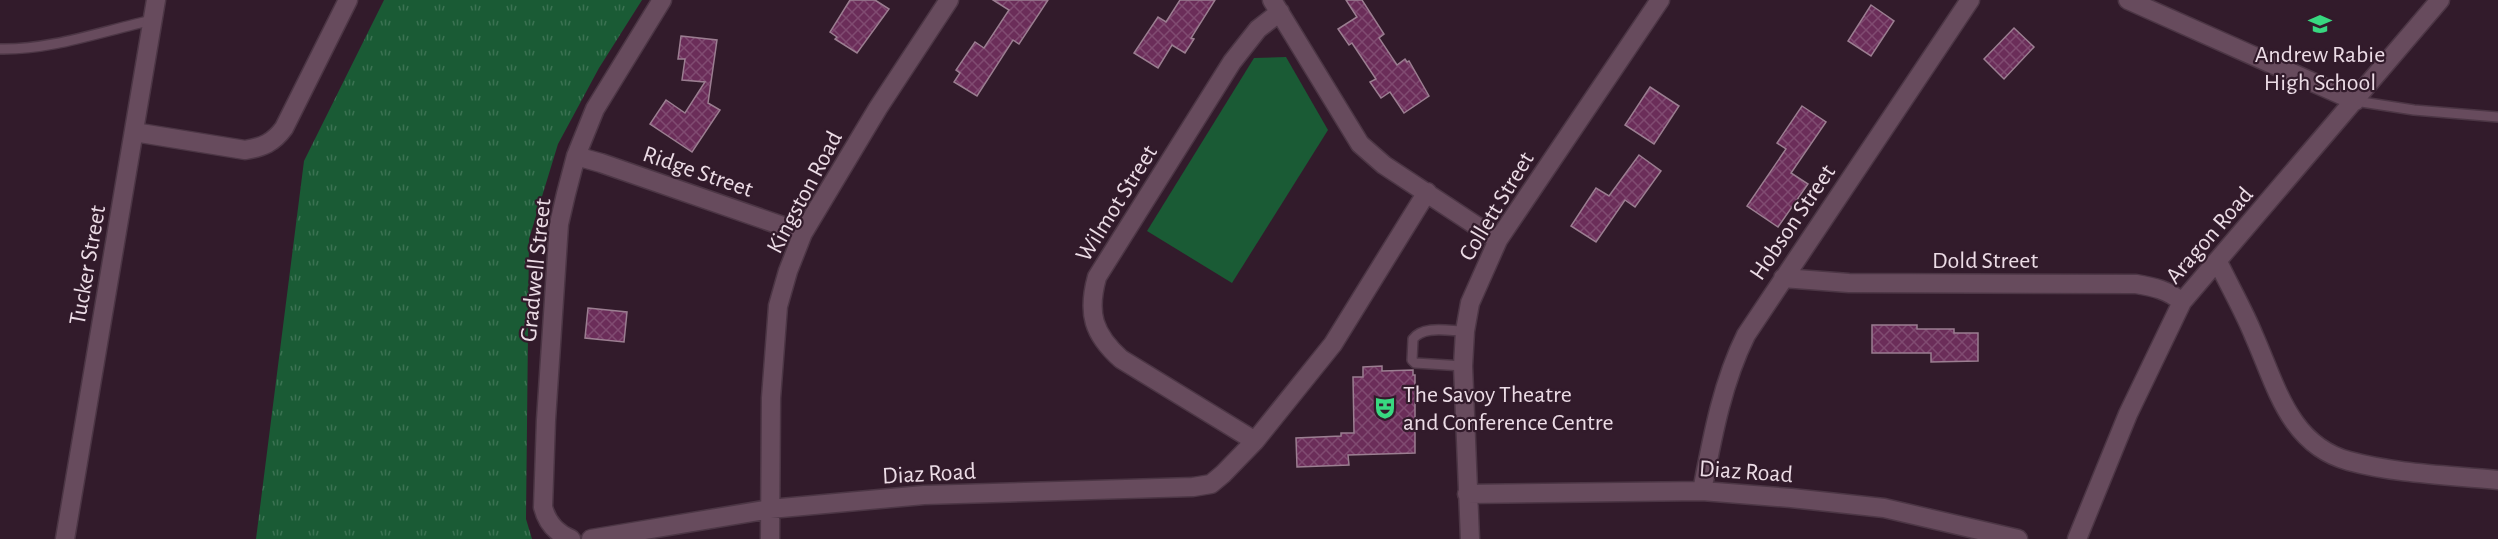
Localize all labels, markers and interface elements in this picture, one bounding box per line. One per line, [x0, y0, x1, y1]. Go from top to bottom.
school or university icon: Andrew Rabie High School [2307, 11, 2333, 37]
place label: Andrew Rabie High School [2255, 43, 2385, 95]
street label: Kingston Road [763, 127, 847, 258]
street label: Wilmot Street [1072, 141, 1162, 266]
street label: Ridge Street [640, 142, 756, 202]
street label: Collett Street [1455, 148, 1539, 265]
street label: Hobson Street [1746, 160, 1840, 285]
street label: Aragon Road [2161, 183, 2258, 289]
street label: Gradwell Street [517, 197, 555, 343]
street label: Tucker Street [66, 203, 110, 327]
street label: Dold Street [1932, 249, 2038, 273]
place label: The Savoy Theatre and Conference Centre [1403, 383, 1614, 435]
theatre icon: The Savoy Theatre and Conference Centre [1372, 395, 1398, 421]
street label: Diaz Road [1698, 457, 1794, 487]
street label: Diaz Road [881, 460, 977, 488]

